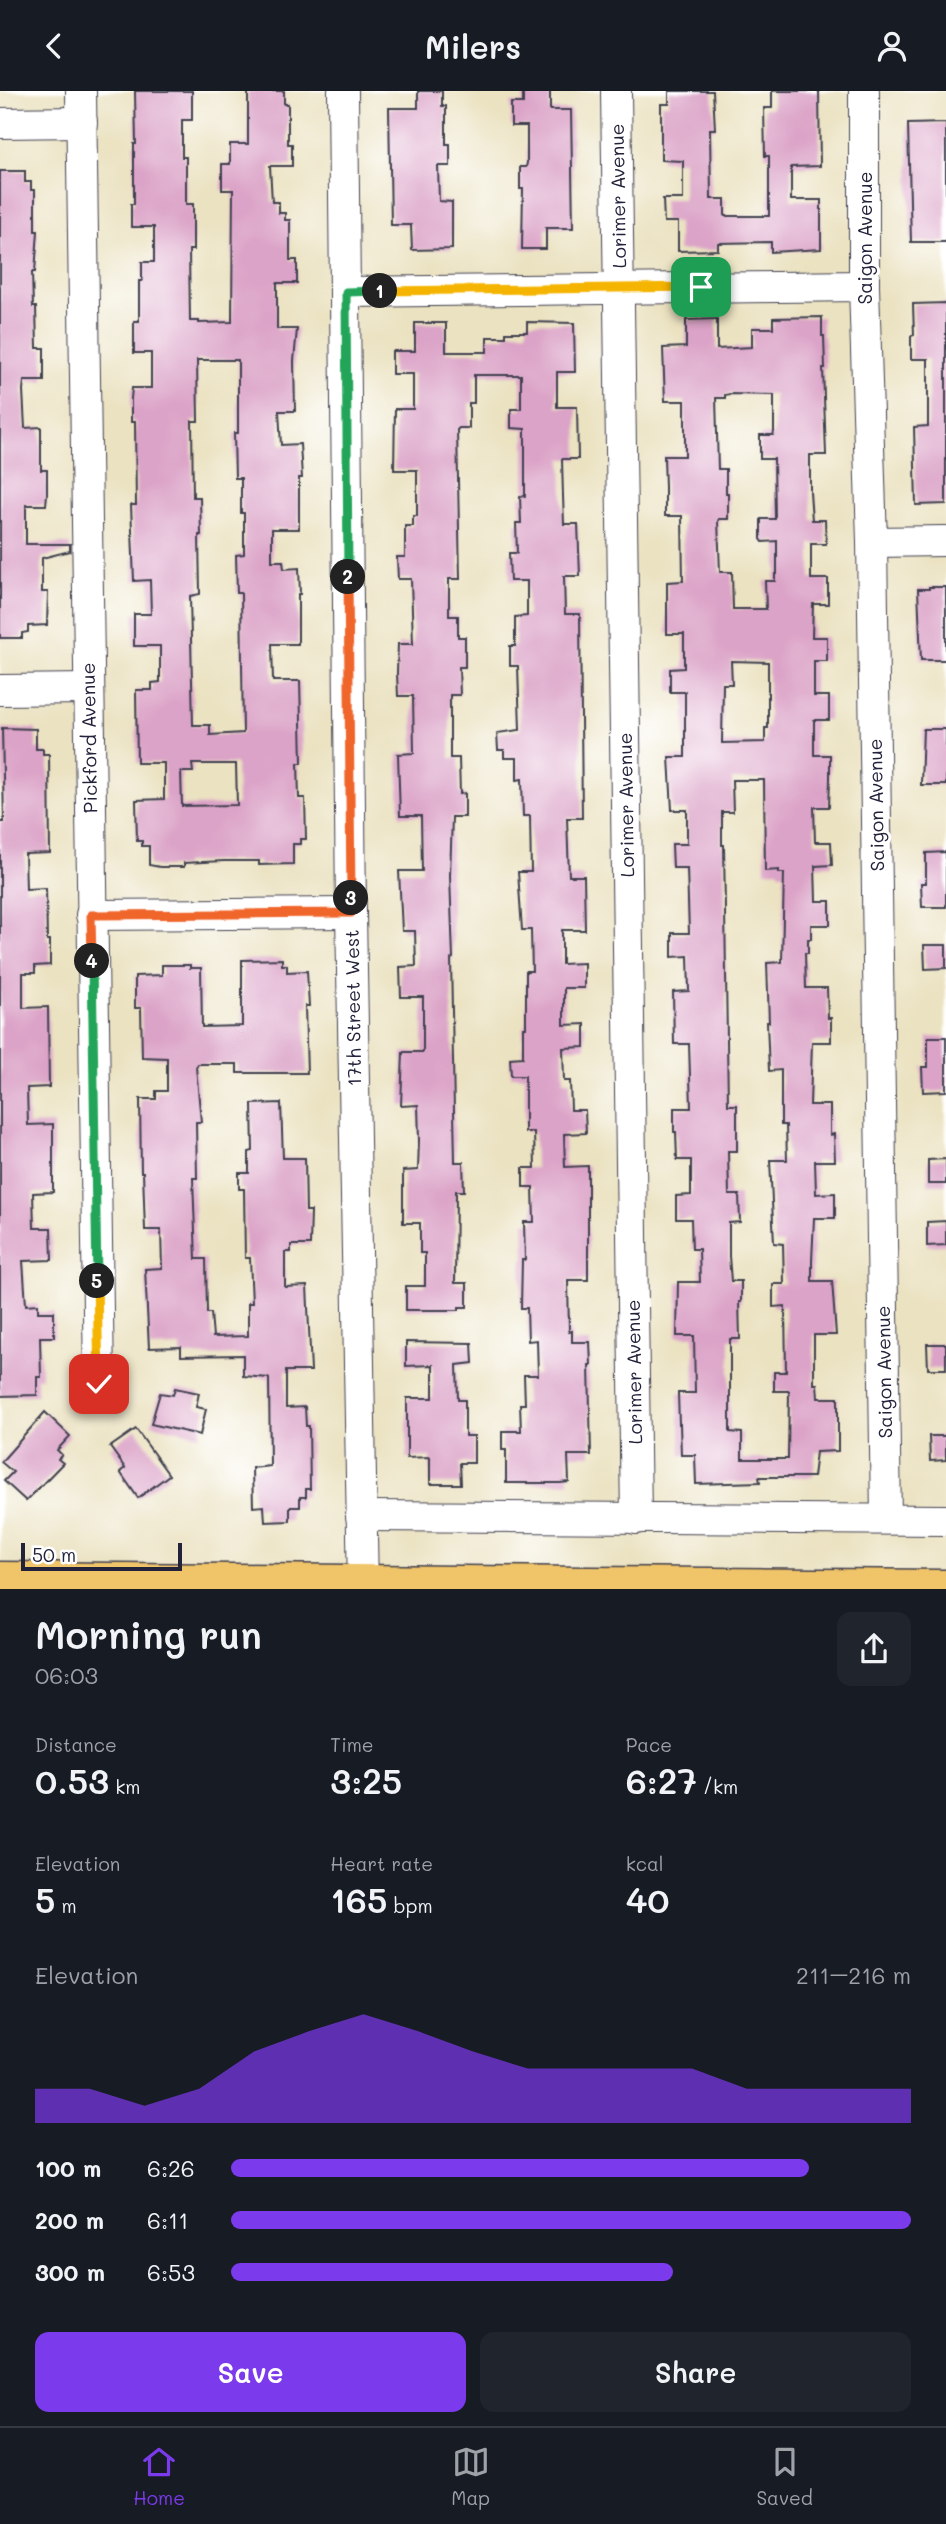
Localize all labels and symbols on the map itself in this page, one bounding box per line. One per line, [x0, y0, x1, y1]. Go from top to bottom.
street label: Lorimer Avenue [604, 123, 631, 269]
street label: Saigon Avenue [852, 172, 877, 304]
pin [671, 257, 731, 317]
pin: 1 [362, 273, 398, 309]
pin: 2 [330, 559, 366, 595]
street label: Pickford Avenue [75, 662, 102, 814]
street label: Lorimer Avenue [612, 732, 639, 878]
street label: Saigon Avenue [862, 738, 889, 872]
pin: 3 [334, 881, 368, 915]
street label: 17th Street West [339, 929, 366, 1087]
pin: 4 [74, 943, 110, 979]
pin: 5 [80, 1263, 114, 1299]
street label: Lorimer Avenue [620, 1299, 647, 1445]
street label: Saigon Avenue [870, 1305, 897, 1439]
pin [69, 1354, 129, 1414]
scale bar [21, 1541, 182, 1572]

